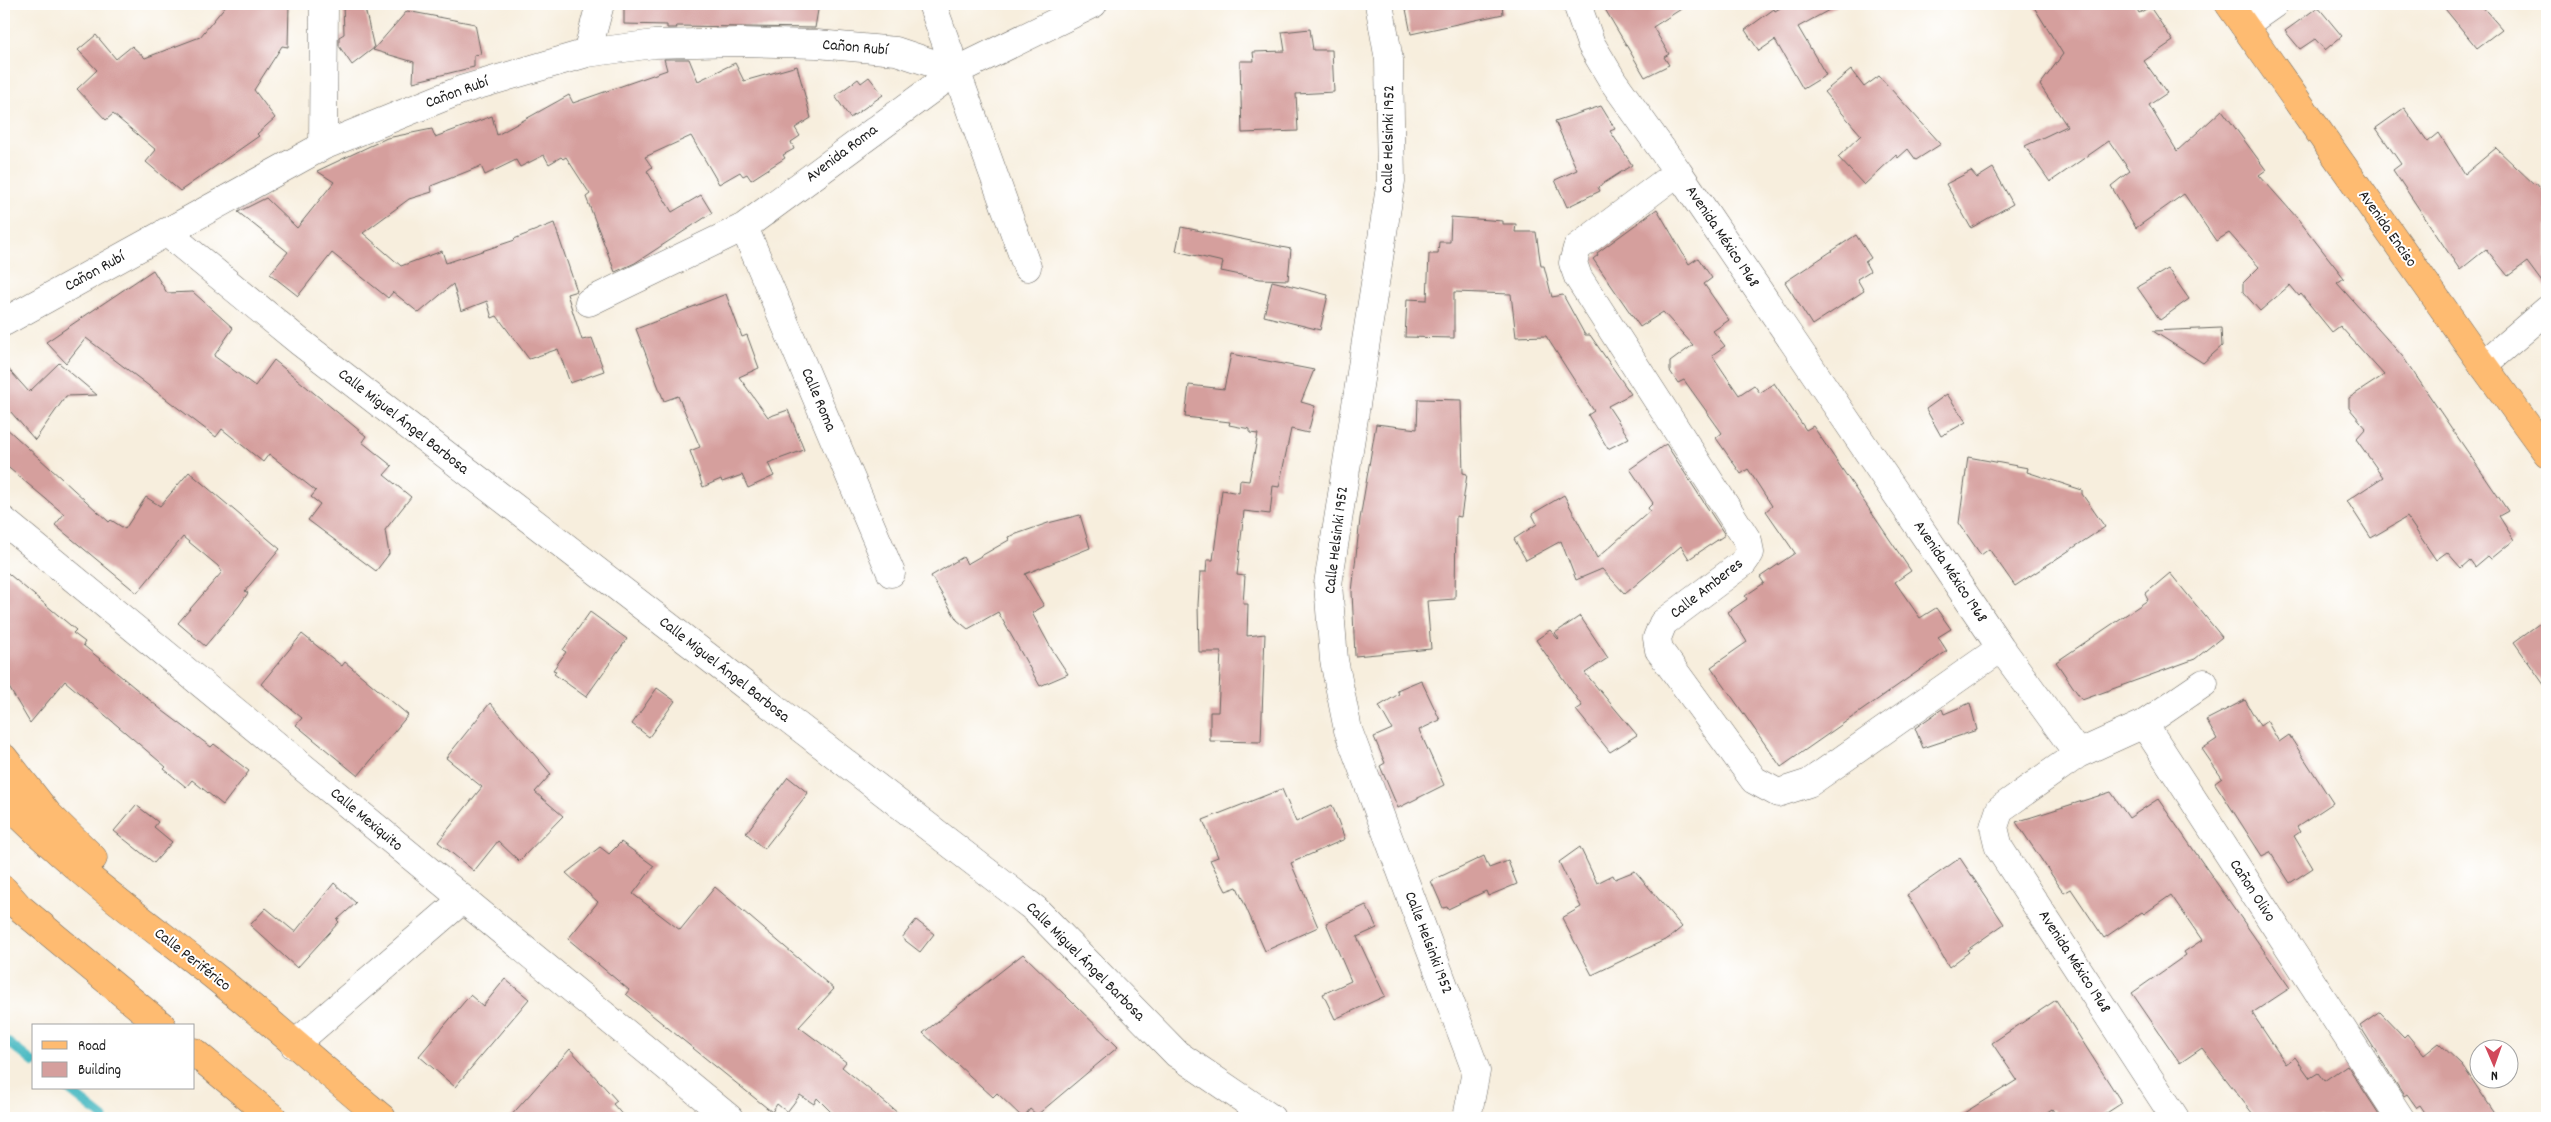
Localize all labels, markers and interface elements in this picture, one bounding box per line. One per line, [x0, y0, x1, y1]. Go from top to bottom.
street label: Cañon Rubí [821, 34, 890, 62]
street label: Cañon Rubí [422, 71, 493, 115]
street label: Calle Helsinki 1952 [1377, 85, 1401, 193]
street label: Avenida Roma [801, 119, 883, 189]
street label: Avenida México 1968 [1679, 181, 1765, 293]
street label: Avenida Enciso [2352, 186, 2422, 272]
street label: Cañon Rubí [61, 246, 130, 298]
street label: Calle Miguel Ángel Barbosa [333, 363, 474, 481]
street label: Calle Roma [794, 365, 842, 436]
street label: Calle Helsinki 1952 [1319, 485, 1355, 595]
street label: Avenida México 1968 [1907, 516, 1993, 628]
street label: Calle Amberes [1666, 553, 1749, 625]
street label: Calle Miguel Ángel Barbosa [654, 611, 795, 729]
street label: Calle Mexiquito [325, 783, 407, 857]
street label: Cañon Olivo [2223, 855, 2281, 927]
street label: Calle Helsinki 1952 [1398, 888, 1458, 998]
street label: Calle Miguel Ángel Barbosa [1020, 897, 1150, 1027]
street label: Avenida México 1968 [2032, 906, 2116, 1018]
street label: Calle Periférico [149, 923, 235, 997]
legend [32, 1024, 195, 1090]
text: Road [78, 1036, 106, 1058]
north arrow [2468, 1040, 2518, 1090]
text: Building [78, 1060, 121, 1082]
text: N [2490, 1065, 2498, 1085]

